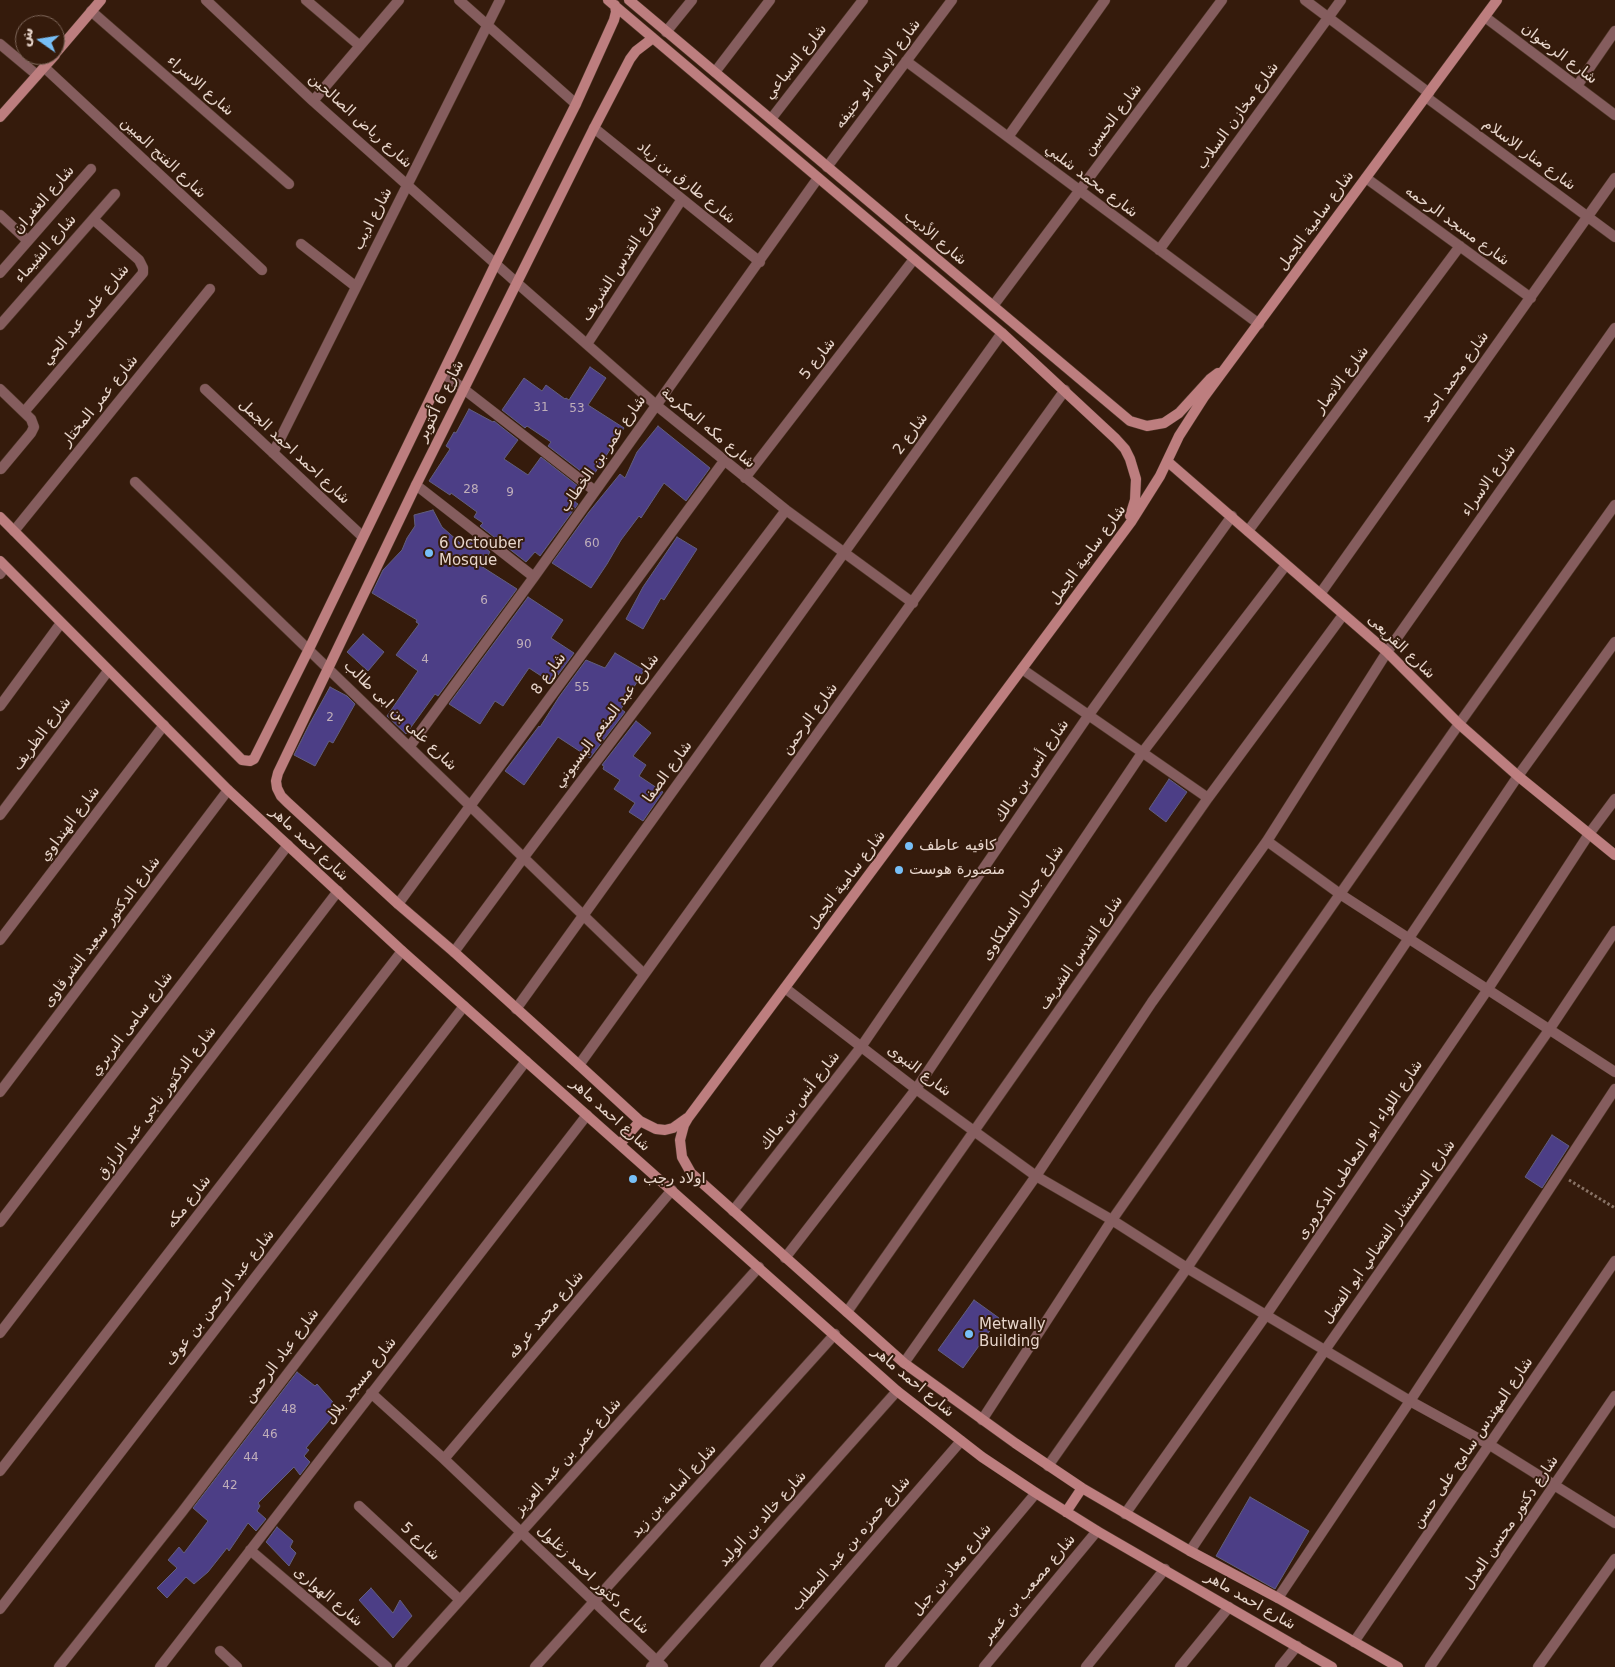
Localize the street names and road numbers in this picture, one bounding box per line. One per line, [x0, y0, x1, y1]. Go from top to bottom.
street label: شارع الإمام ابو حنيفه [831, 16, 925, 132]
street label: شارع الرضوان [1517, 19, 1601, 89]
street label: شارع السباعي [761, 21, 831, 103]
street label: شارع الاسراء [163, 52, 237, 120]
street label: شارع مخازن السلاب [1193, 59, 1283, 173]
street label: شارع رياض الصالحين [304, 70, 416, 172]
street label: شارع الحسين [1080, 80, 1146, 160]
street label: شارع الفتح المبين [116, 113, 210, 203]
street label: شارع منار الاسلام [1479, 115, 1579, 195]
street label: شارع طارق بن زياد [633, 138, 739, 228]
street label: شارع محمد شلبي [1041, 140, 1141, 222]
street label: شارع الغفران [9, 162, 79, 238]
street label: شارع سامية الجمل [1274, 168, 1358, 274]
street label: شارع مسجد الرحمه [1401, 182, 1513, 270]
street label: شارع اديب [350, 185, 396, 253]
street label: شارع القدس الشريف [578, 201, 666, 325]
street label: شارع الأديب [900, 207, 970, 269]
street label: شارع الشيماء [11, 211, 81, 287]
street label: شارع على عبد الحي [39, 261, 133, 369]
street label: شارع محمد احمد [1417, 328, 1493, 426]
street label: شارع 5 [796, 335, 840, 383]
street label: شارع الانصار [1311, 343, 1373, 417]
street label: شارع عمر المختار [58, 352, 142, 450]
street label: شارع 6 أكتوبر [414, 357, 468, 445]
street label: شارع مكه المكرمة [657, 383, 759, 473]
street label: شارع عمر بن الخطاب [556, 392, 650, 516]
street label: شارع احمد احمد الجمل [234, 396, 354, 508]
street label: شارع 2 [890, 409, 932, 459]
street label: شارع الاسراء [1458, 442, 1520, 520]
street label: شارع سامية الجمل [1046, 502, 1130, 608]
street label: شارع القريعى [1363, 611, 1439, 683]
street label: شارع 8 [528, 649, 570, 699]
street label: شارع عبد المنعم البسيوني [551, 650, 663, 792]
street label: شارع على بن ابى طالب [339, 657, 461, 775]
street label: شارع الرحمن [778, 680, 842, 758]
street label: شارع الظريف [9, 694, 75, 774]
street label: شارع أنس بن مالك [991, 716, 1073, 826]
street label: شارع الصفا [640, 738, 696, 806]
street label: شارع الهنداوي [36, 783, 104, 865]
street label: شارع احمد ماهر [266, 803, 352, 885]
street label: شارع سامية الجمل [804, 827, 890, 933]
street label: شارع جمال السلكاوى [978, 842, 1068, 964]
street label: شارع الدكتور سعيد الشرقاوى [39, 853, 165, 1011]
street label: شارع القدس الشريف [1035, 892, 1127, 1014]
street label: شارع سامى البربري [87, 968, 177, 1080]
street label: شارع الدكتور ناجي عبد الرازق [93, 1023, 221, 1183]
street label: شارع النبوى [883, 1041, 955, 1101]
street label: شارع أنس بن مالك [756, 1048, 844, 1154]
street label: شارع اللواء ابو المعاطى الدكرورى [1293, 1057, 1427, 1243]
street label: شارع احمد ماهر [566, 1074, 654, 1156]
street label: شارع المستشار الفضالي ابو الفضل [1318, 1136, 1460, 1328]
street label: شارع مكه [163, 1172, 215, 1232]
street label: شارع عبد الرحمن بن عوف [161, 1226, 279, 1370]
street label: شارع محمد عرفه [504, 1267, 588, 1363]
street label: شارع عباد الرحمن [241, 1305, 323, 1407]
street label: شارع مسجد بلال [321, 1334, 401, 1428]
street label: شارع احمد ماهر [868, 1342, 958, 1422]
street label: شارع المهندس سامح على حسن [1409, 1354, 1537, 1532]
street label: شارع عمر بن عبد العزيز [510, 1395, 626, 1519]
street label: شارع أسامة بن زيد [627, 1440, 721, 1542]
street label: شارع دكتور محسن العدل [1459, 1452, 1563, 1594]
street label: شارع خالد بن الوليد [715, 1467, 811, 1571]
street label: شارع حمزه بن عبد المطلب [788, 1473, 914, 1615]
street label: شارع 5 [396, 1519, 444, 1565]
street label: شارع معاذ بن جبل [908, 1520, 996, 1620]
street label: شارع دكتور احمد زغلول [533, 1522, 653, 1638]
street label: شارع مصعب بن عمير [978, 1531, 1080, 1647]
street label: شارع الهوارى [290, 1563, 366, 1631]
street label: شارع احمد ماهر [1201, 1568, 1299, 1634]

